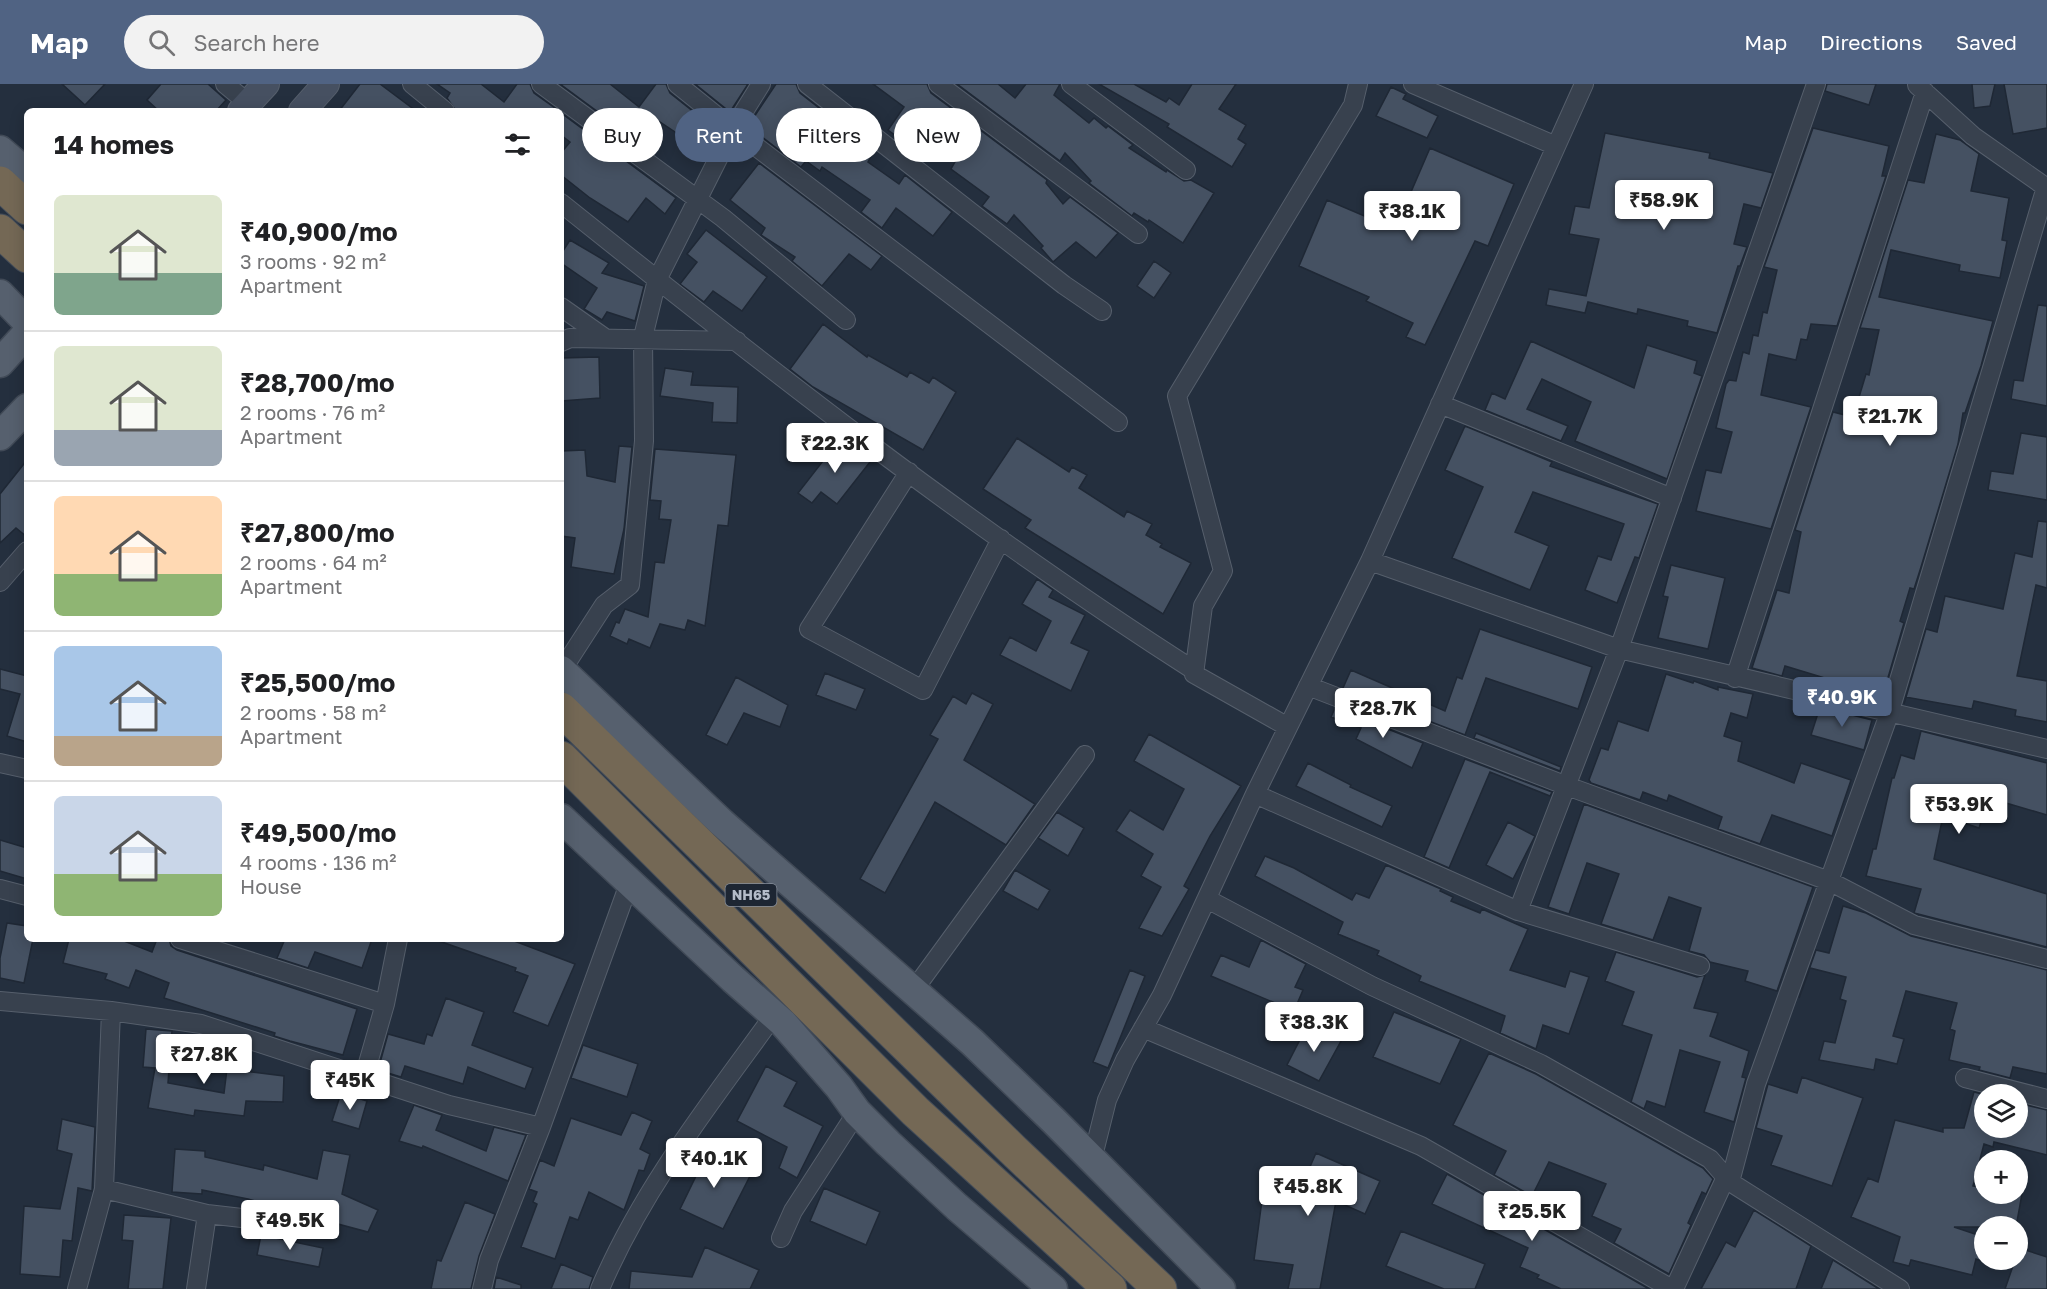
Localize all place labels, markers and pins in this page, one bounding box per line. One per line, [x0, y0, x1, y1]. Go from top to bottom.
pin: ₹58.9K [1615, 180, 1713, 231]
pin: ₹38.1K [1363, 191, 1461, 242]
pin: ₹21.7K [1841, 396, 1939, 447]
pin: ₹22.3K [786, 423, 884, 474]
pin: ₹40.9K [1793, 677, 1891, 728]
pin: ₹28.7K [1334, 688, 1432, 739]
pin: ₹53.9K [1910, 784, 2008, 835]
pin: ₹38.3K [1265, 1002, 1363, 1053]
pin: ₹27.8K [155, 1034, 253, 1085]
pin: ₹45K [314, 1060, 386, 1111]
pin: ₹40.1K [665, 1138, 763, 1189]
pin: ₹45.8K [1259, 1166, 1357, 1217]
pin: ₹25.5K [1483, 1191, 1581, 1242]
pin: ₹49.5K [241, 1200, 339, 1251]

